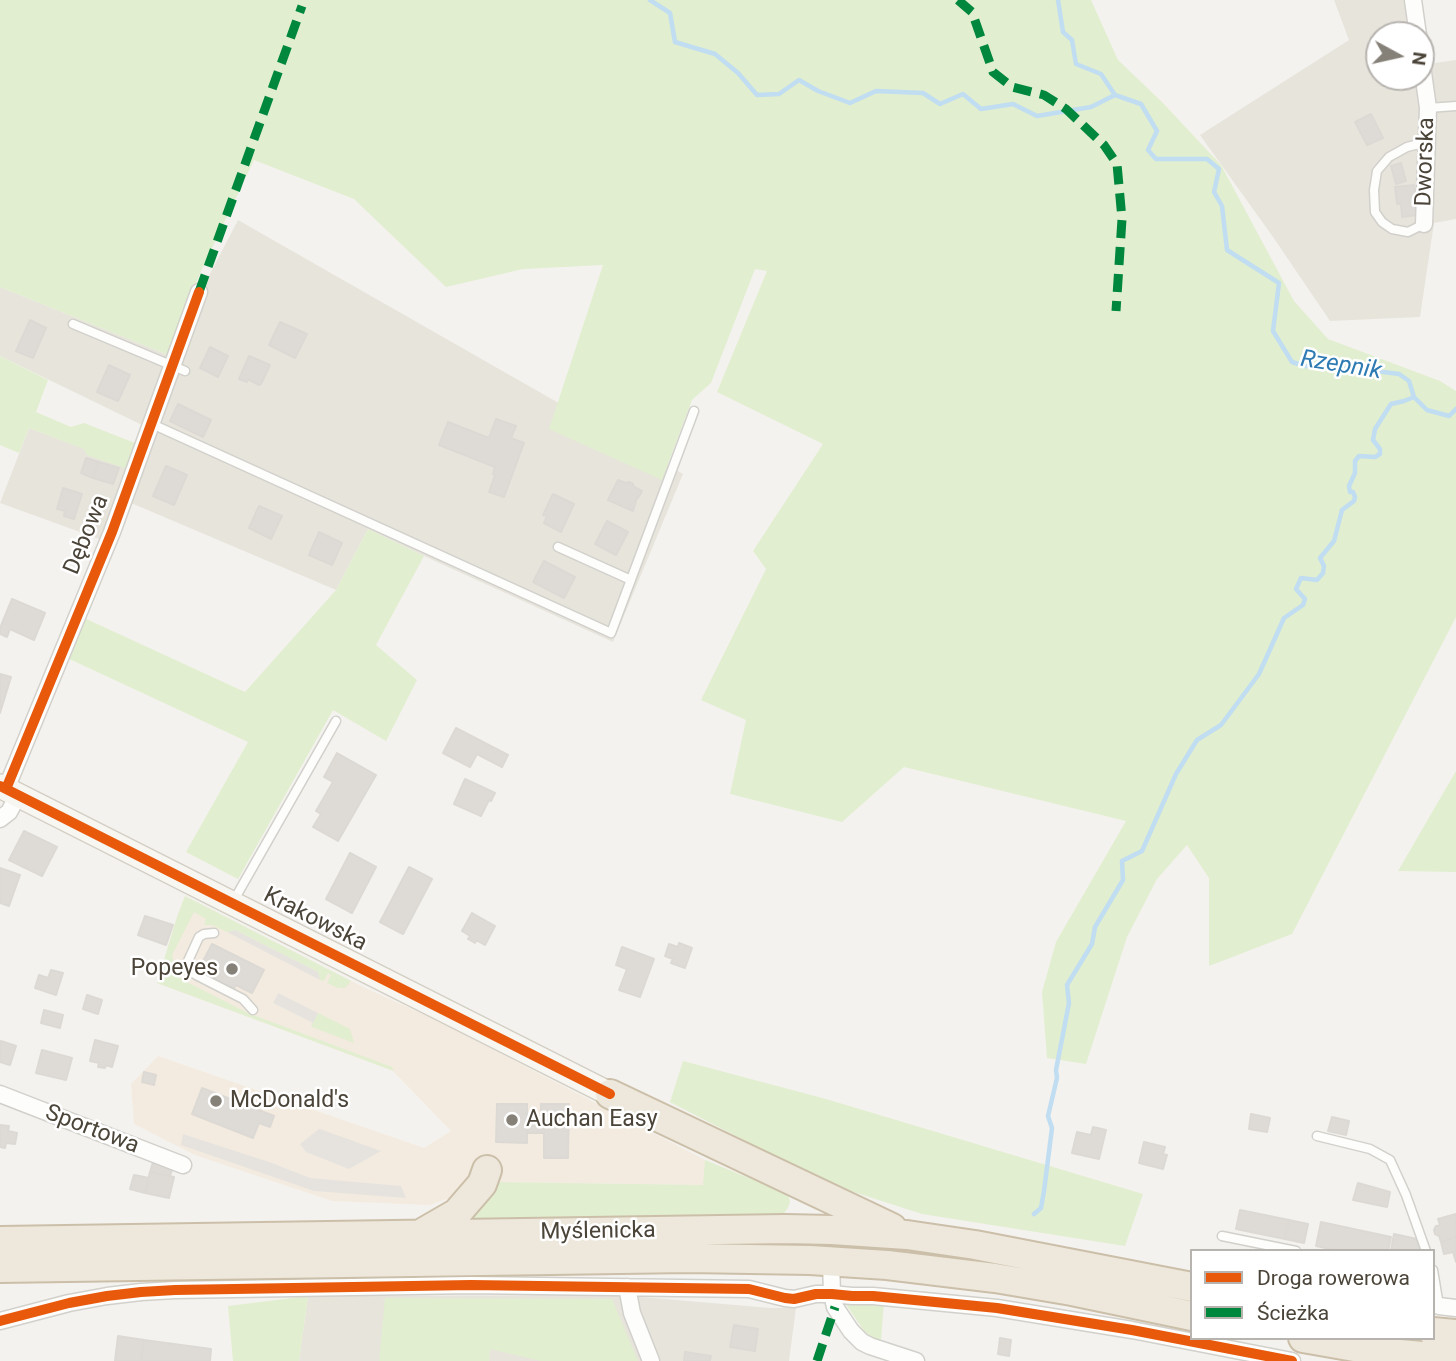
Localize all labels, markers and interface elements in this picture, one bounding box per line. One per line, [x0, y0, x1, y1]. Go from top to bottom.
north arrow [1365, 21, 1435, 91]
text: N [1407, 50, 1432, 67]
street label: Dworska [1411, 117, 1441, 207]
water label: Rzepnik [1299, 345, 1383, 387]
street label: Dębowa [59, 491, 115, 579]
street label: Krakowska [259, 882, 371, 958]
place label: Popeyes [131, 955, 218, 983]
marker: Popeyes [224, 961, 240, 977]
place label: McDonald's [230, 1087, 349, 1115]
marker: McDonald's [208, 1093, 224, 1109]
street label: Sportowa [41, 1100, 143, 1160]
place label: Auchan Easy [526, 1106, 658, 1134]
marker: Auchan Easy [504, 1112, 520, 1128]
street label: Myślenicka [540, 1217, 656, 1247]
legend [1190, 1249, 1435, 1340]
text: Droga rowerowa [1257, 1266, 1410, 1290]
text: Ścieżka [1257, 1301, 1329, 1325]

